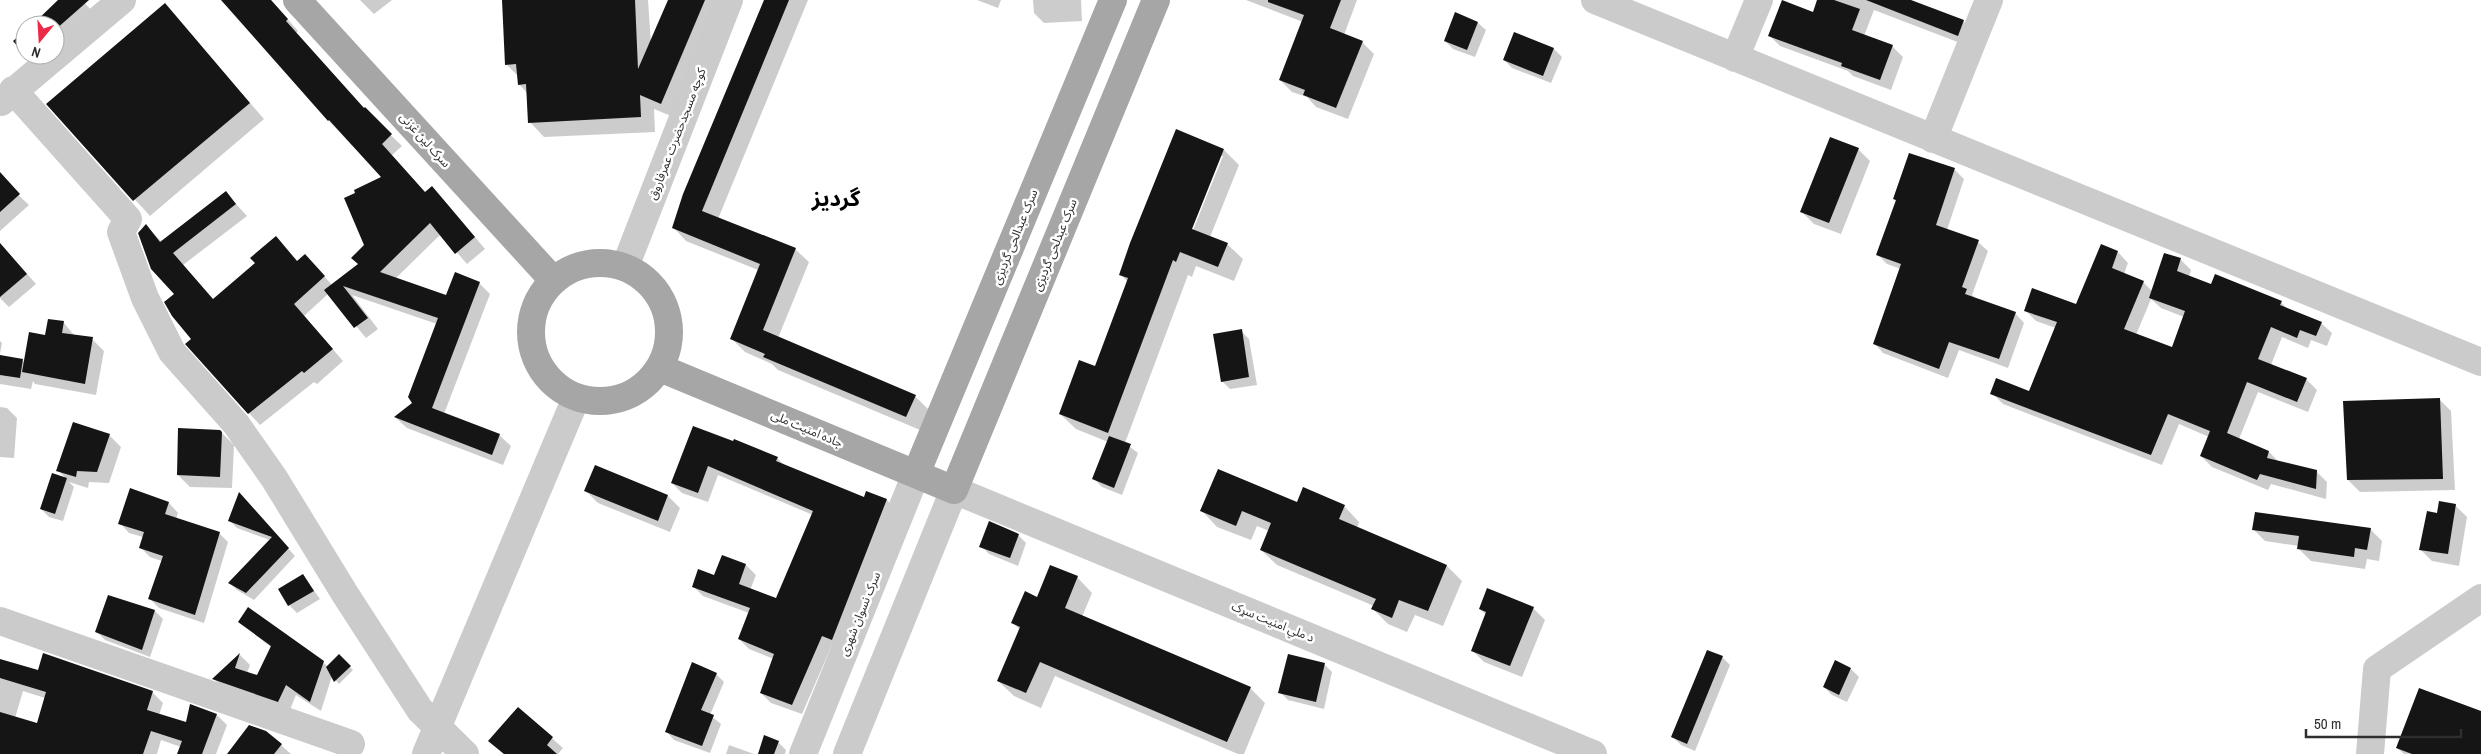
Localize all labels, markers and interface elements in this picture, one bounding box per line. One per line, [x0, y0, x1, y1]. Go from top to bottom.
north arrow [15, 15, 65, 65]
text: N [29, 43, 43, 62]
street label: کوچه مسجدحضرت عمرفاروق [644, 65, 710, 202]
street label: سرک لین غزنی [396, 109, 454, 171]
district label: گردیز [811, 183, 861, 213]
street label: سرک عبدالحی گردیزی [989, 187, 1041, 287]
street label: سرک عبدلحی گردیزی [1029, 196, 1081, 294]
street label: جاده امنیت ملی [769, 407, 845, 451]
street label: سرک نسوان شهری [836, 570, 884, 658]
street label: د ملي امنیت سړک [1229, 598, 1317, 648]
scale bar [2306, 706, 2461, 738]
text: 50 m [2314, 713, 2341, 734]

